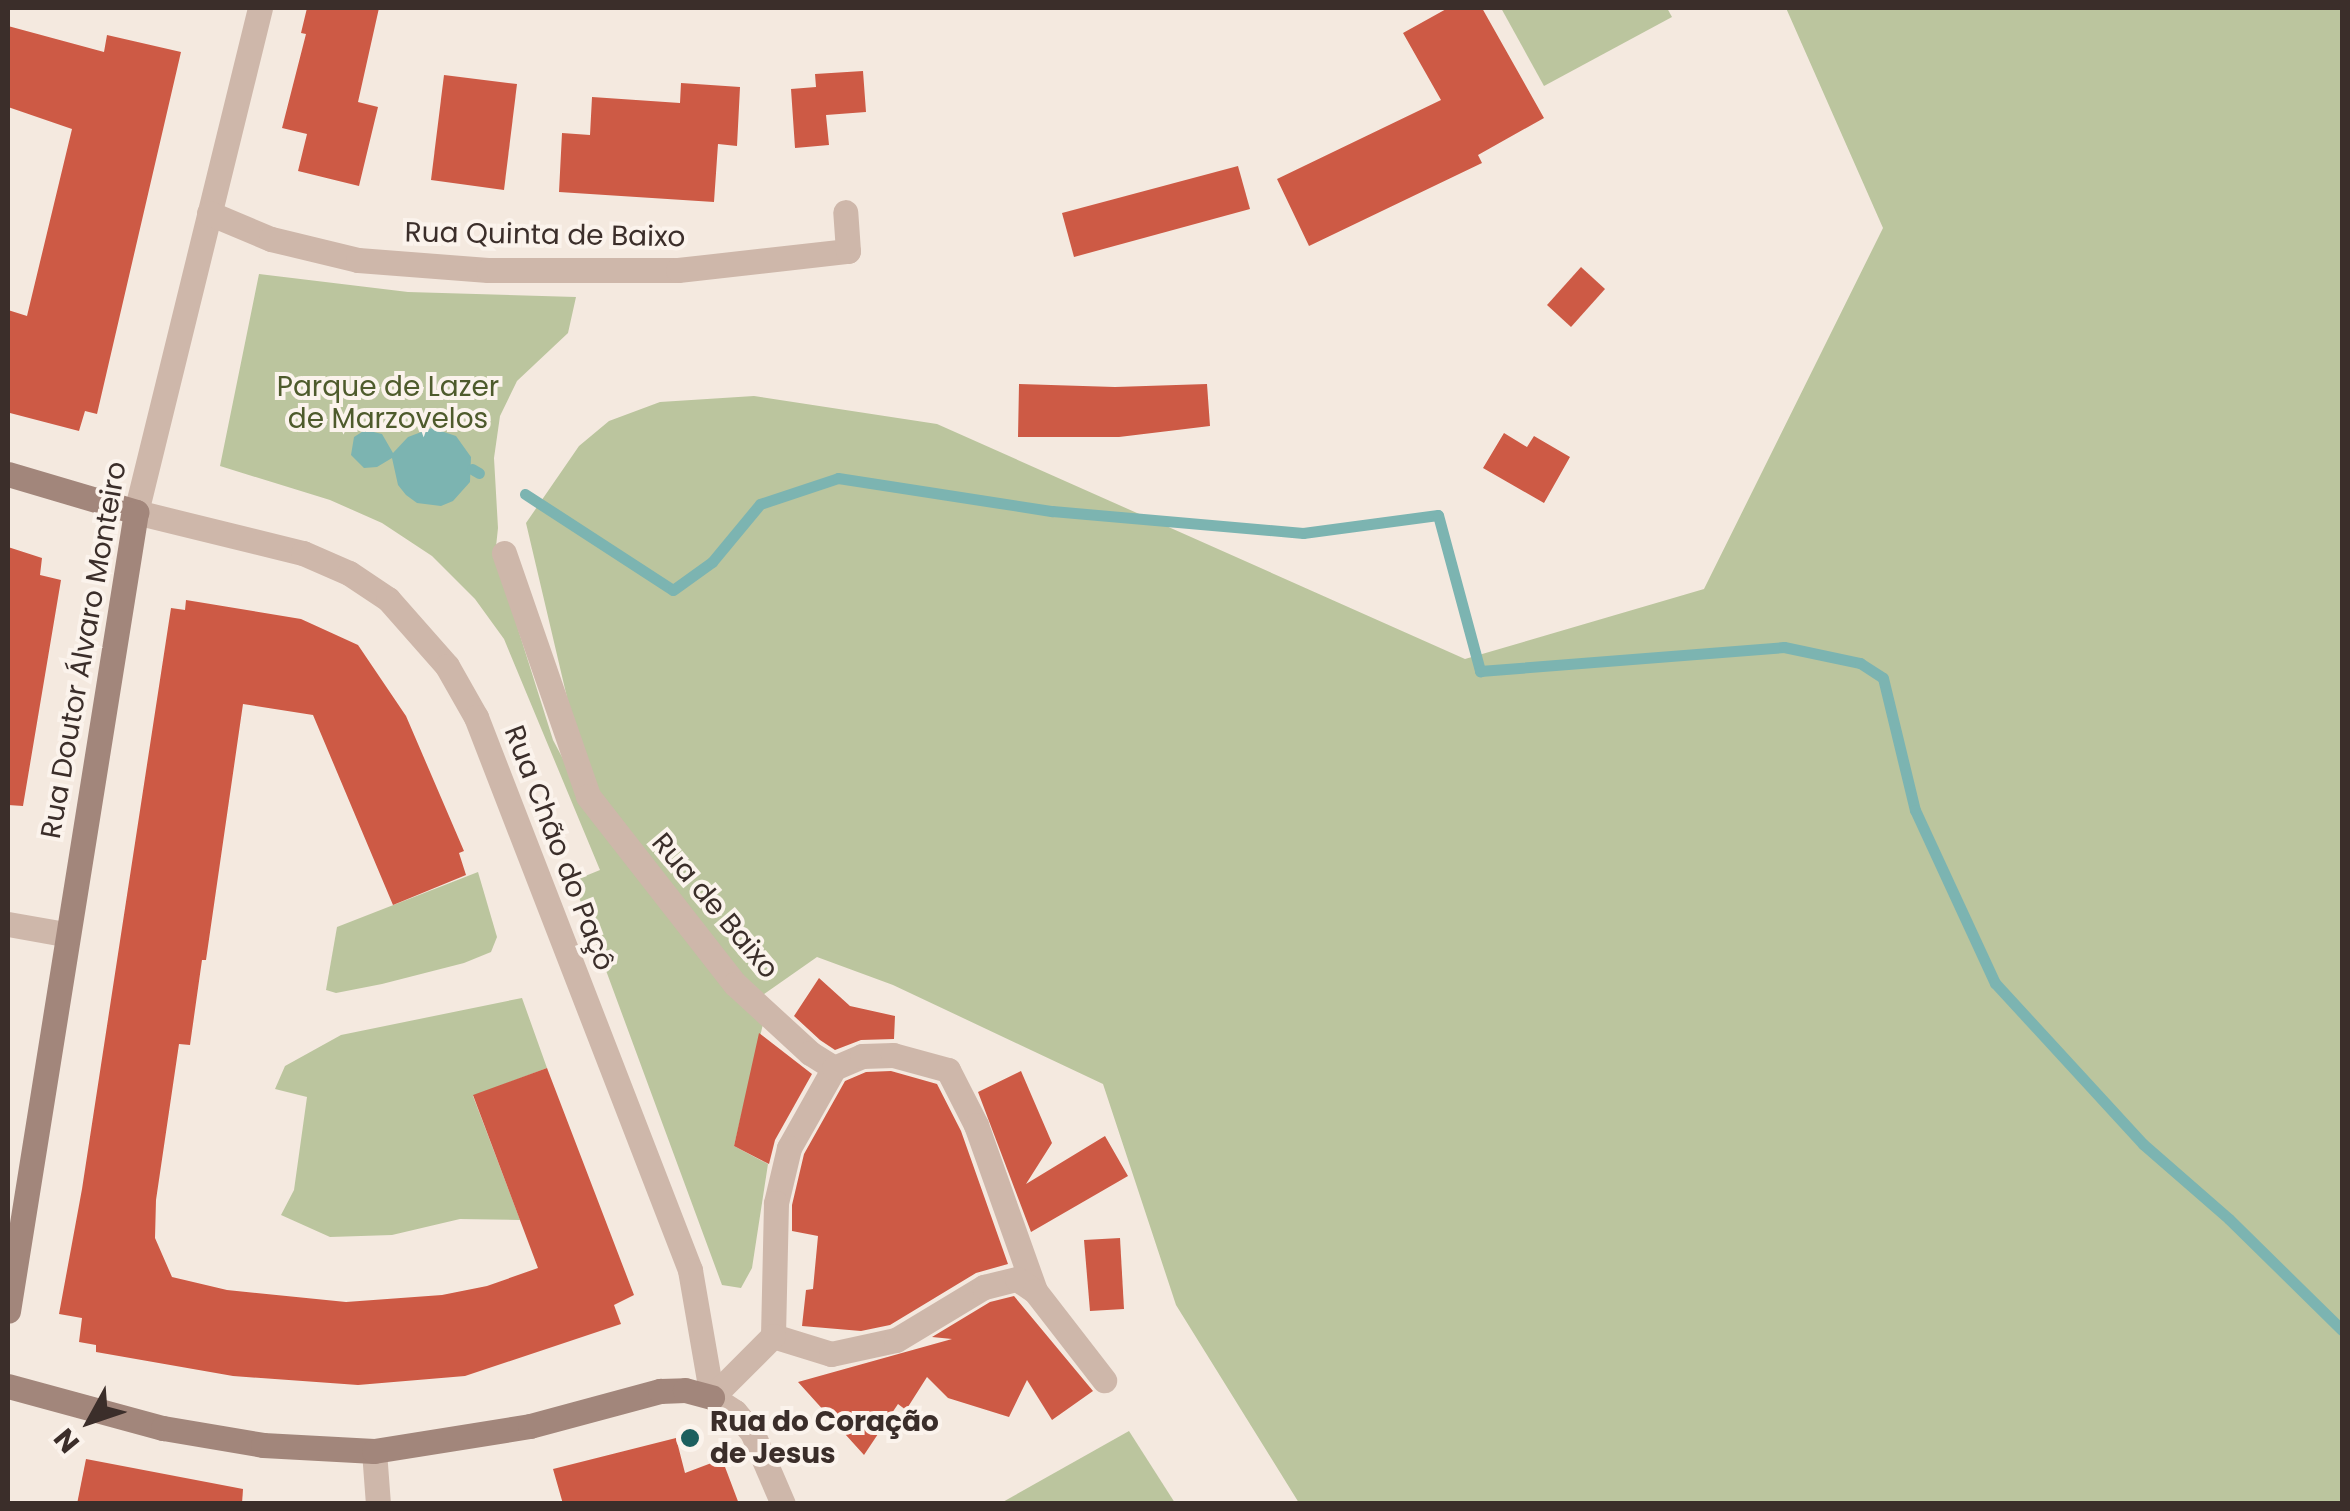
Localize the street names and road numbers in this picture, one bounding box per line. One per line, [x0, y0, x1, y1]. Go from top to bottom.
street label: Rua Quinta de Baixo [404, 216, 686, 254]
street label: Rua Doutor Álvaro Monteiro [34, 459, 134, 841]
street label: Rua Chão do Paçô [497, 721, 621, 975]
street label: Rua de Baixo [644, 826, 786, 986]

